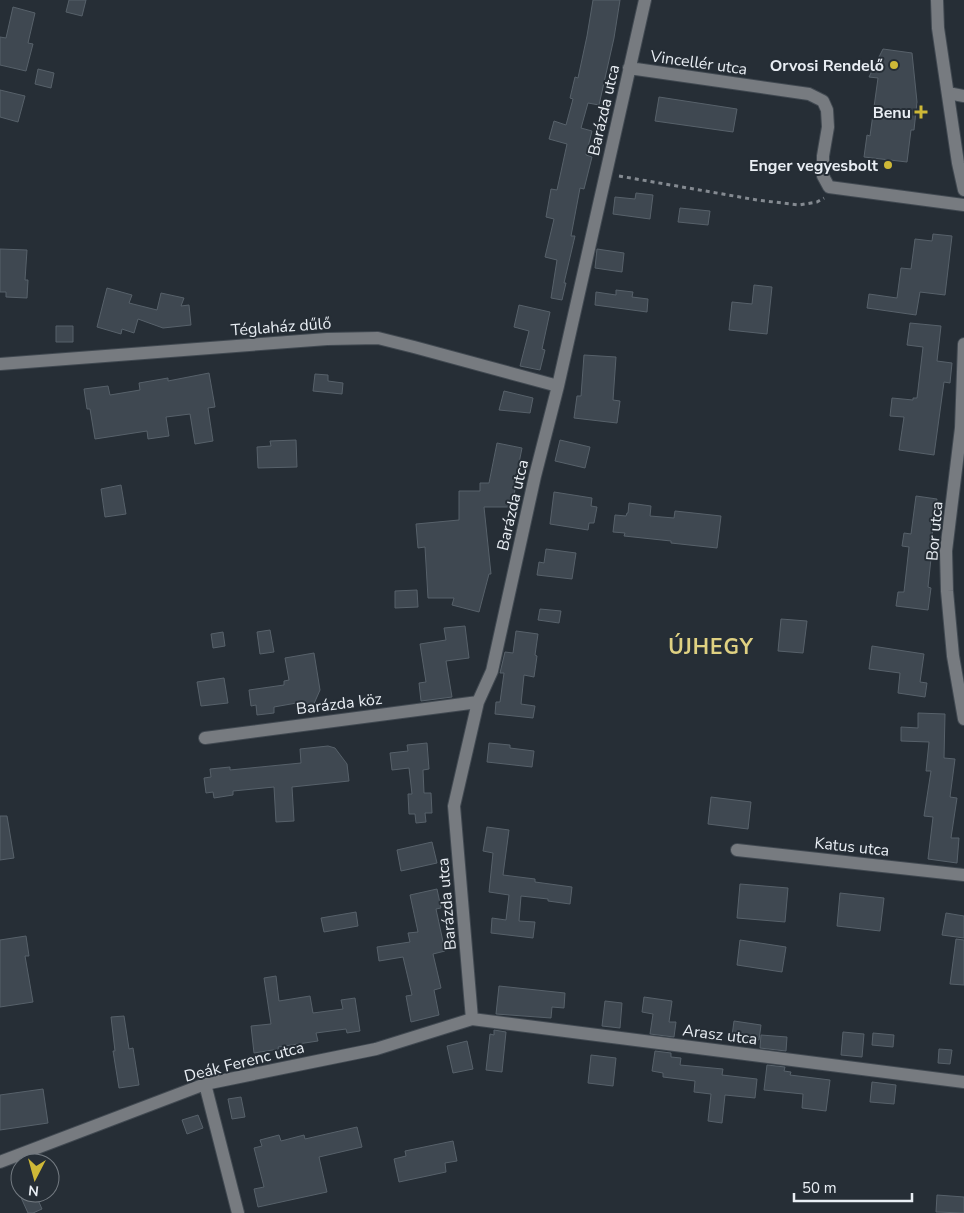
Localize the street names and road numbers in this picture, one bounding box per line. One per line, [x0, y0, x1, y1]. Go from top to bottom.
street label: Vincellér utca [648, 45, 749, 81]
street label: Barázda utca [583, 62, 625, 158]
street label: Téglaház dűlő [230, 313, 332, 341]
street label: Barázda utca [492, 457, 534, 553]
street label: Bor utca [921, 500, 949, 562]
street label: Barázda köz [295, 688, 383, 720]
street label: Katus utca [813, 832, 890, 862]
street label: Barázda utca [432, 857, 462, 951]
street label: Arasz utca [681, 1019, 759, 1050]
street label: Deák Ferenc utca [182, 1036, 307, 1088]

